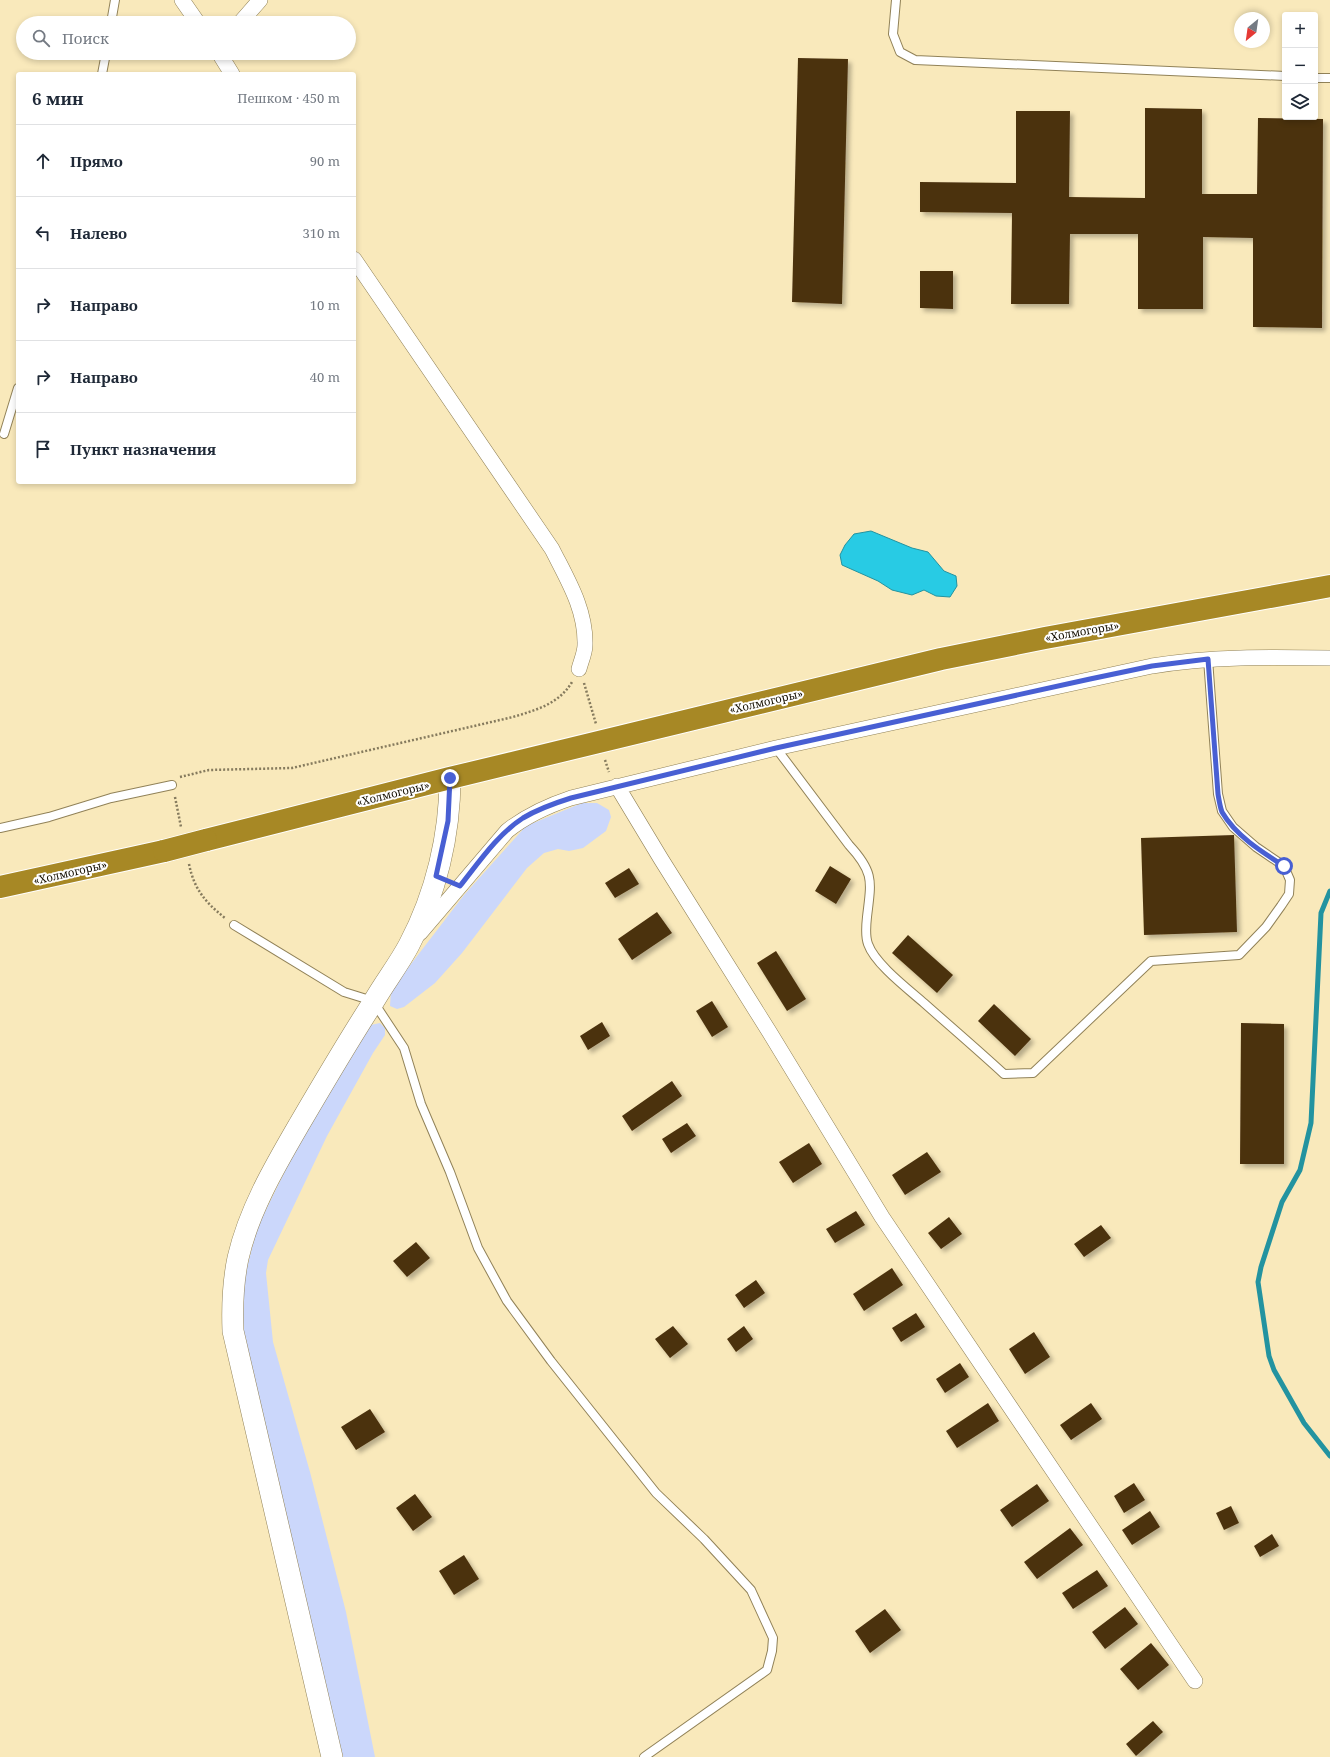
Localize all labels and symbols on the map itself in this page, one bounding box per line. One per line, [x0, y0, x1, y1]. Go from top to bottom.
north arrow [1234, 12, 1270, 48]
street label: «Холмогоры» [1044, 617, 1120, 645]
street label: «Холмогоры» [728, 685, 804, 717]
route end [441, 769, 459, 787]
street label: «Холмогоры» [355, 777, 431, 809]
street label: «Холмогоры» [32, 856, 108, 888]
route start [1275, 857, 1293, 875]

